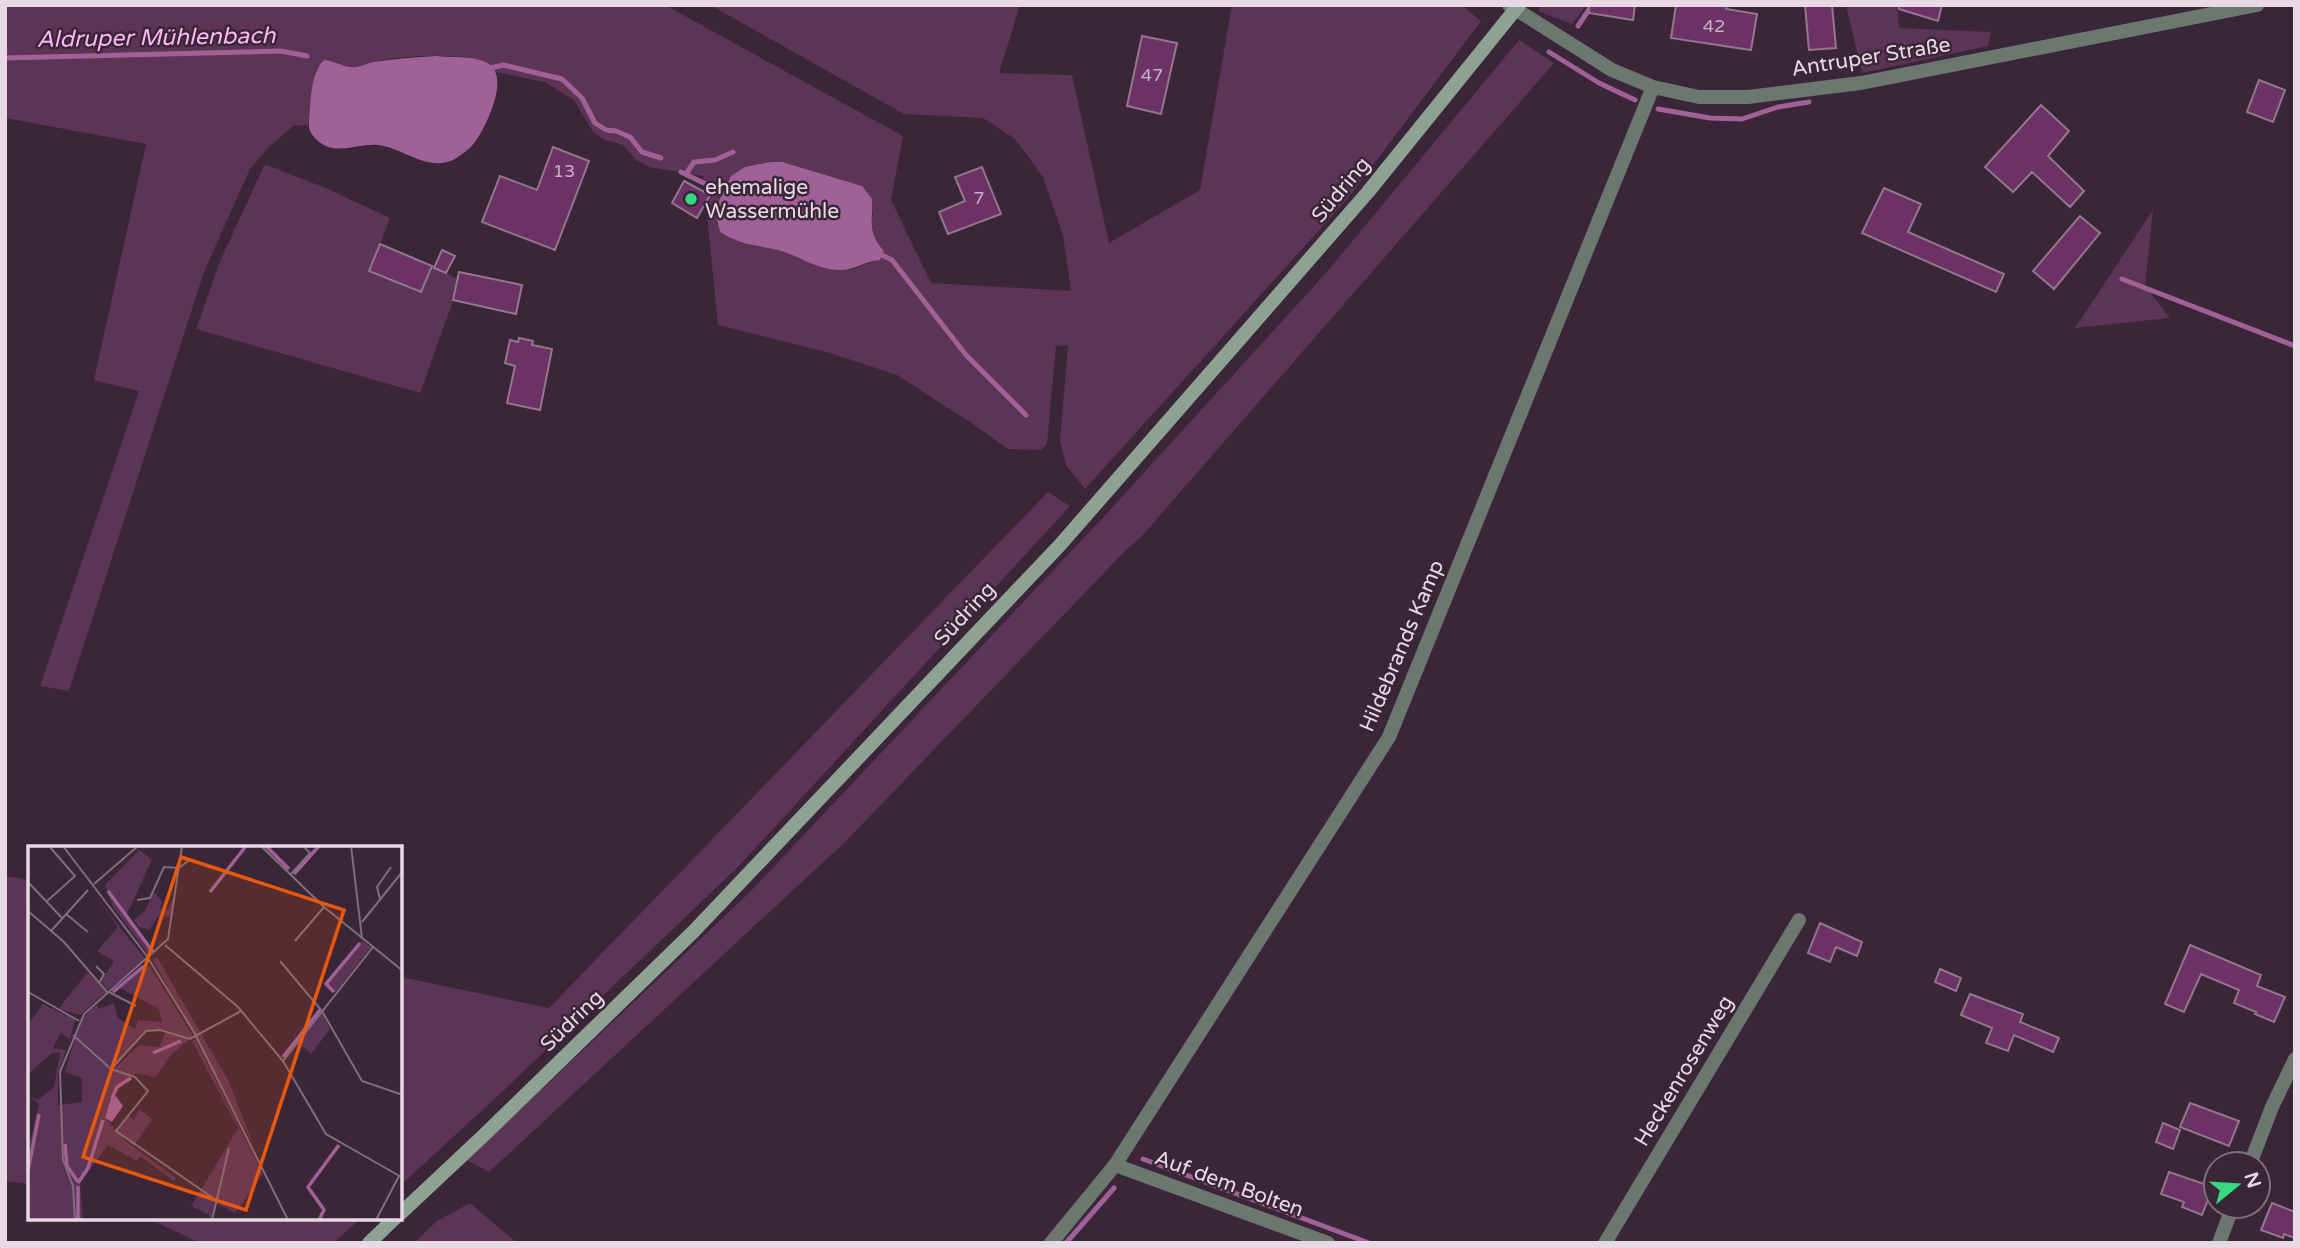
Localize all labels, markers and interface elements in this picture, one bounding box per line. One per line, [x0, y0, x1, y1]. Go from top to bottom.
house number: 42 [1703, 15, 1725, 37]
water label: Aldruper Mühlenbach [36, 22, 277, 54]
street label: Antruper Straße [1790, 32, 1952, 82]
house number: 47 [1141, 64, 1163, 86]
street label: Südring [1306, 152, 1376, 228]
house number: 13 [553, 160, 575, 182]
place label: ehemalige Wassermühle [705, 175, 839, 224]
house number: 7 [973, 187, 985, 209]
marker: ehemalige Wassermühle [683, 191, 699, 207]
street label: Hildebrands Kamp [1354, 556, 1450, 736]
street label: Südring [929, 577, 1001, 651]
inset map [28, 846, 402, 1220]
street label: Südring [535, 985, 609, 1057]
street label: Heckenrosenweg [1629, 991, 1739, 1151]
street label: Auf dem Bolten [1151, 1145, 1307, 1223]
north arrow [2202, 1150, 2272, 1220]
text: N [2239, 1169, 2265, 1191]

